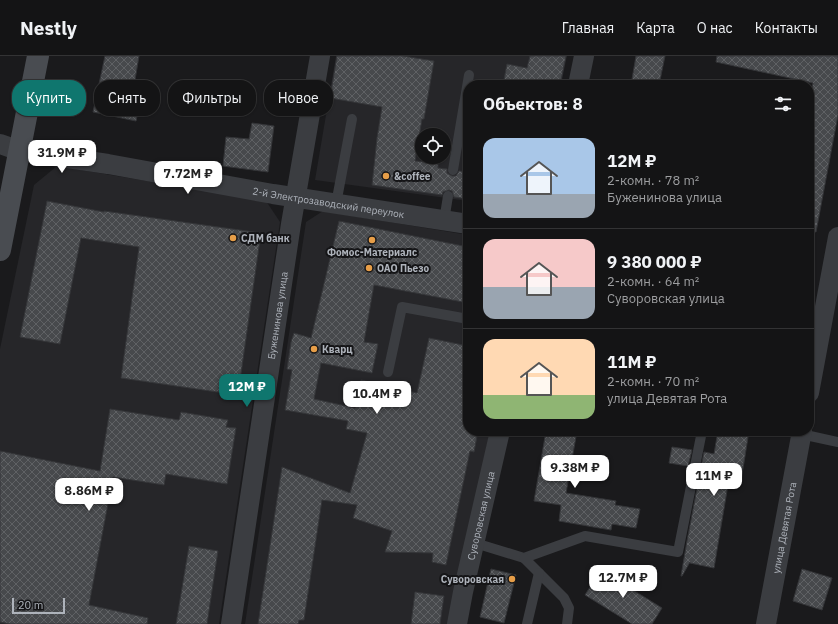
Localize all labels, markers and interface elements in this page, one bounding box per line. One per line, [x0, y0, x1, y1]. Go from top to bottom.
text: Nestly [20, 16, 77, 40]
text: Главная [562, 19, 614, 37]
text: Карта [636, 19, 675, 37]
text: О нас [697, 19, 733, 37]
text: Контакты [755, 19, 818, 37]
chip: Купить [12, 80, 86, 116]
chip: Снять [94, 80, 160, 116]
chip: Фильтры [168, 80, 256, 116]
chip: Новое [264, 80, 333, 116]
text: Объектов: 8 [483, 93, 583, 115]
icon: filters [772, 93, 794, 115]
map controls [415, 128, 451, 164]
button: locate [415, 128, 451, 164]
pin: 31.9M ₽ [25, 140, 99, 174]
text: 31.9M ₽ [37, 144, 87, 161]
text: 12M ₽ [607, 150, 657, 172]
icon: home [515, 154, 563, 202]
pin: 7.72M ₽ [151, 161, 225, 195]
text: 7.72M ₽ [163, 165, 213, 182]
place label: &coffee [394, 170, 431, 183]
marker: &coffee [381, 171, 391, 181]
text: 2-комн. · 78 m² [607, 172, 699, 189]
street label: 2-й Электрозаводский переулок [251, 184, 406, 221]
text: Буженинова улица [607, 189, 722, 206]
place label: СДМ банк [241, 232, 290, 245]
marker: СДМ банк [228, 233, 238, 243]
marker: Фомос-Материалс [367, 235, 377, 245]
place label: Фомос-Материалс [327, 246, 417, 259]
text: 9 380 000 ₽ [607, 251, 702, 273]
icon: home [515, 255, 563, 303]
place label: ОАО Пьезо [377, 262, 430, 275]
marker: ОАО Пьезо [364, 263, 374, 273]
street label: Буженинова улица [265, 270, 291, 360]
text: 2-комн. · 64 m² [607, 273, 699, 290]
text: Суворовская улица [607, 290, 725, 307]
place label: Кварц [322, 343, 353, 356]
marker: Кварц [309, 344, 319, 354]
text: 11M ₽ [607, 351, 657, 373]
icon: home [515, 355, 563, 403]
text: 2-комн. · 70 m² [607, 373, 699, 390]
pin: 12M ₽ [219, 374, 275, 408]
text: 12M ₽ [228, 378, 266, 395]
pin: 10.4M ₽ [340, 381, 414, 415]
text: 10.4M ₽ [352, 385, 402, 402]
text: улица Девятая Рота [607, 390, 727, 407]
pin: 9.38M ₽ [538, 455, 612, 489]
text: 9.38M ₽ [550, 459, 600, 476]
pin: 11M ₽ [686, 463, 742, 497]
text: 11M ₽ [695, 467, 733, 484]
street label: Суворовская улица [465, 469, 498, 561]
pin: 8.86M ₽ [52, 478, 126, 512]
street label: улица Девятая Рота [770, 480, 799, 575]
text: 8.86M ₽ [64, 482, 114, 499]
pin: 12.7M ₽ [586, 565, 660, 599]
text: 12.7M ₽ [598, 569, 648, 586]
place label: Суворовская [441, 573, 504, 586]
marker: Суворовская [507, 574, 517, 584]
scale bar [12, 596, 65, 615]
text: 20 m [18, 598, 43, 612]

